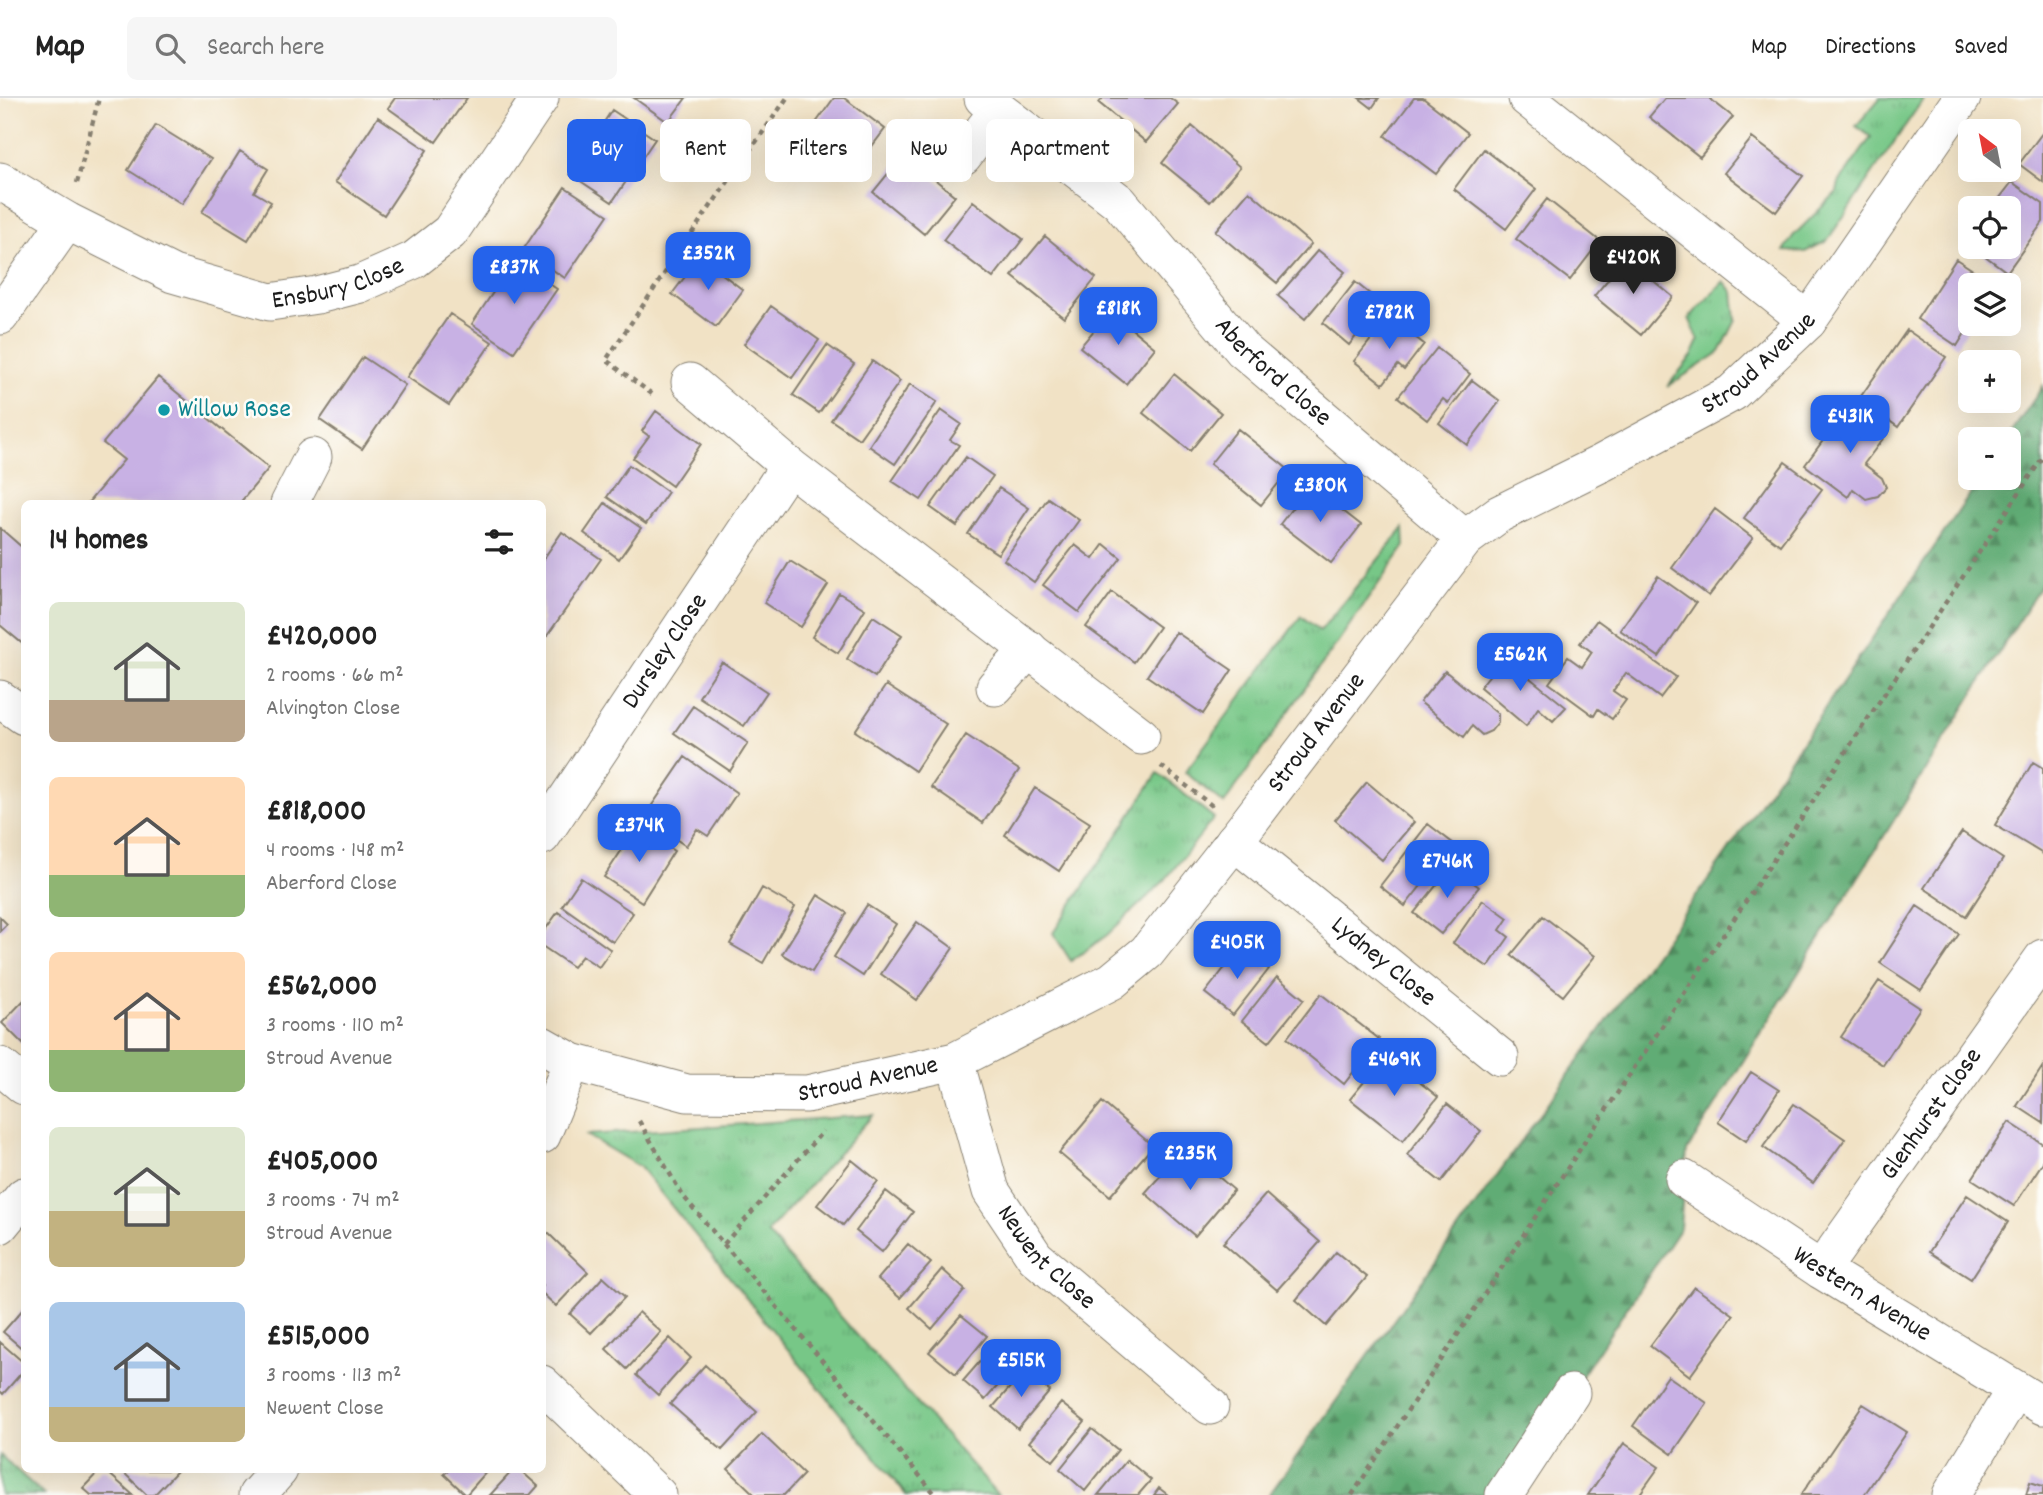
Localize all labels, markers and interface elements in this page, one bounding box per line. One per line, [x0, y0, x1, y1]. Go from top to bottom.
search box [127, 17, 617, 80]
text: Map [35, 25, 85, 72]
icon: search [151, 29, 189, 67]
text: Search here [207, 30, 325, 67]
text: Map [1751, 31, 1787, 65]
text: Directions [1825, 31, 1916, 65]
text: Saved [1954, 31, 2008, 65]
chip: Buy [567, 119, 646, 182]
chip: Rent [660, 119, 751, 182]
chip: Filters [765, 119, 872, 182]
chip: New [886, 119, 972, 182]
chip: Apartment [986, 119, 1134, 182]
north arrow [1958, 119, 2021, 182]
map controls [1958, 119, 2021, 490]
button: locate [1958, 196, 2021, 259]
pin: £352K [659, 232, 757, 292]
pin: £420K [1584, 236, 1682, 296]
text: £352K [681, 238, 735, 271]
text: £420K [1606, 242, 1660, 275]
pin: £837K [465, 246, 563, 306]
street label: Ensbury Close [270, 248, 410, 320]
text: £837K [489, 252, 539, 285]
button: layers [1958, 273, 2021, 336]
pin: £818K [1069, 288, 1167, 347]
pin: £782K [1340, 292, 1438, 351]
text: £818K [1095, 293, 1141, 326]
text: £782K [1364, 297, 1414, 330]
street label: Stroud Avenue [1695, 306, 1827, 425]
street label: Aberford Close [1205, 309, 1339, 436]
button: + [1958, 350, 2021, 413]
place label: Willow Rose [178, 392, 291, 429]
pin: £431K [1801, 396, 1899, 455]
text: £431K [1827, 401, 1873, 434]
marker: Willow Rose [156, 402, 172, 418]
button: − [1958, 427, 2021, 490]
pin: £380K [1271, 464, 1369, 524]
text: £380K [1293, 470, 1347, 503]
text: 14 homes [49, 521, 148, 564]
icon: filters [480, 523, 518, 561]
street label: Dursley Close [613, 586, 717, 717]
text: £420,000 [266, 617, 378, 660]
icon: home [105, 630, 189, 714]
pin: £562K [1471, 634, 1569, 693]
text: £562K [1493, 639, 1547, 672]
text: 2 rooms · 66 m² [266, 660, 404, 693]
street label: Stroud Avenue [1259, 665, 1375, 801]
text: Alvington Close [266, 693, 400, 726]
text: £818,000 [266, 792, 366, 835]
pin: £374K [590, 804, 688, 864]
icon: home [105, 805, 189, 889]
text: £374K [614, 810, 664, 843]
text: 4 rooms · 148 m² [266, 835, 404, 868]
pin: £746K [1398, 840, 1496, 900]
text: £746K [1421, 846, 1473, 879]
text: Aberford Close [266, 868, 397, 901]
street label: Lydney Close [1322, 908, 1444, 1016]
pin: £405K [1188, 922, 1286, 981]
text: £405K [1210, 927, 1264, 960]
text: £562,000 [266, 967, 377, 1010]
icon: home [105, 980, 189, 1064]
text: 3 rooms · 110 m² [266, 1010, 404, 1043]
pin: £469K [1345, 1038, 1443, 1098]
street label: Glenhurst Close [1872, 1040, 1992, 1188]
text: Stroud Avenue [266, 1043, 392, 1076]
text: £469K [1367, 1044, 1421, 1077]
street label: Stroud Avenue [798, 1047, 942, 1113]
pin: £235K [1141, 1132, 1239, 1192]
text: £235K [1163, 1138, 1217, 1171]
text: £405,000 [266, 1142, 378, 1185]
icon: home [105, 1155, 189, 1239]
text: 3 rooms · 74 m² [266, 1185, 400, 1218]
street label: Newent Close [987, 1198, 1104, 1319]
text: Stroud Avenue [266, 1218, 392, 1251]
street label: Western Avenue [1785, 1237, 1938, 1352]
text: £515,000 [266, 1317, 370, 1360]
icon: home [105, 1330, 189, 1414]
pin: £515K [972, 1340, 1070, 1399]
text: £515K [997, 1345, 1045, 1378]
text: 3 rooms · 113 m² [266, 1360, 402, 1393]
text: Newent Close [266, 1393, 384, 1426]

